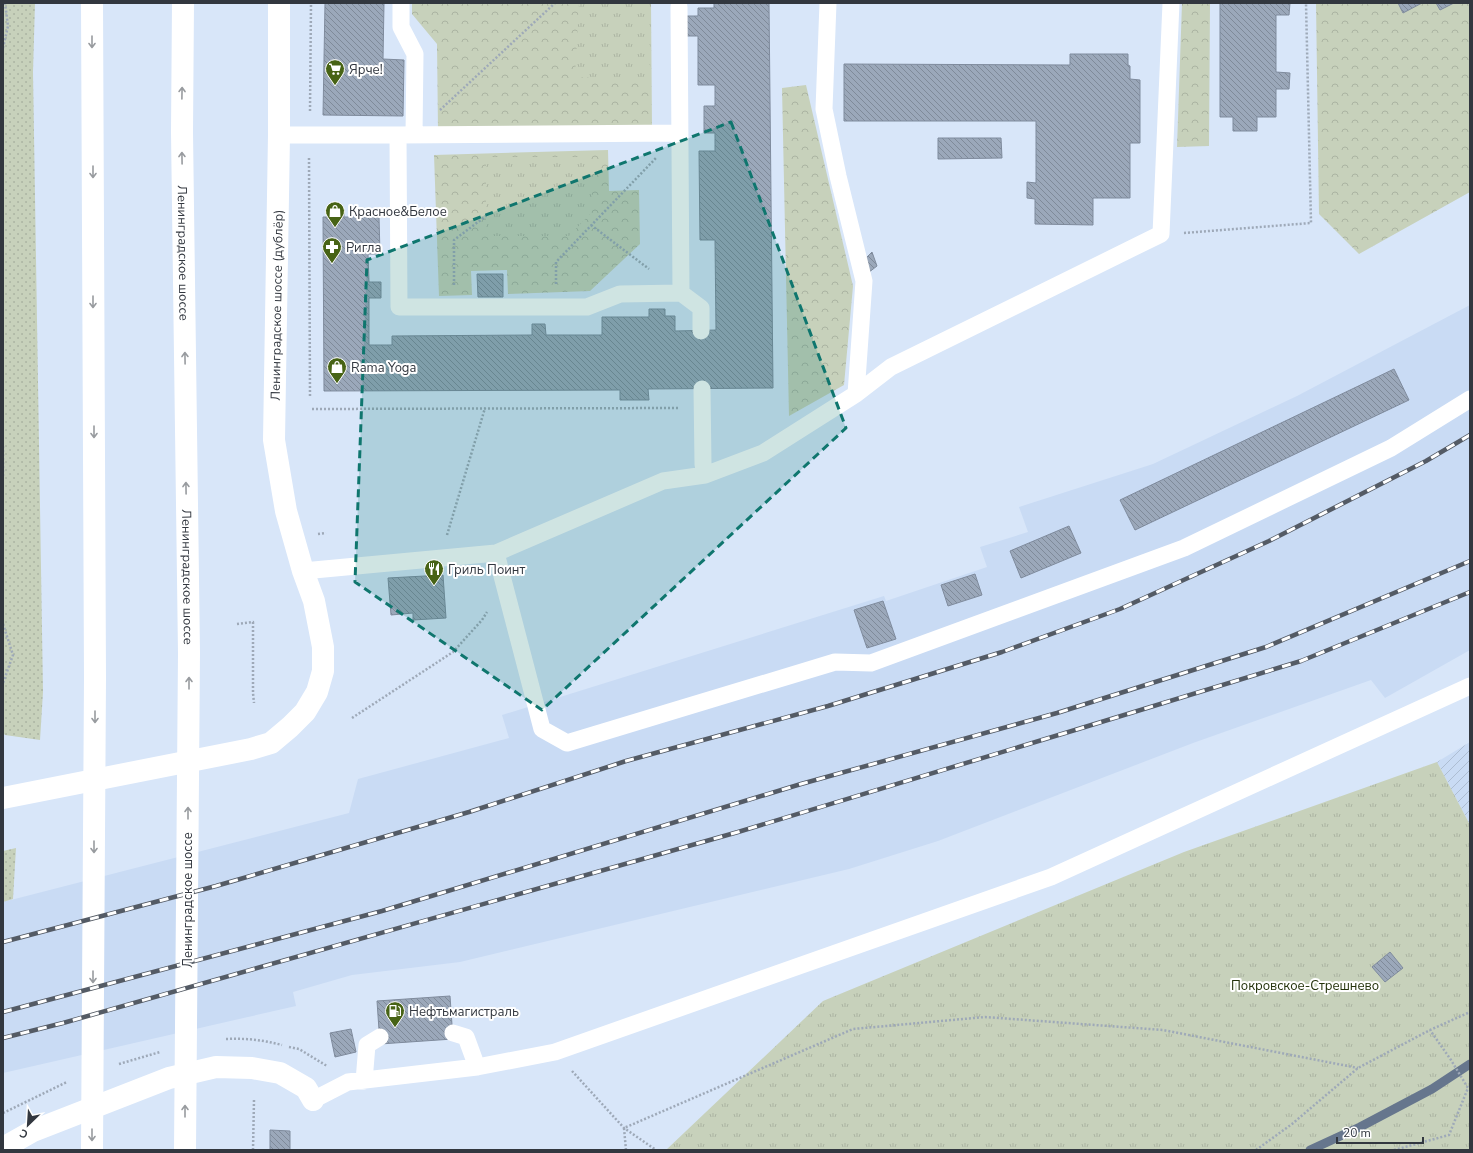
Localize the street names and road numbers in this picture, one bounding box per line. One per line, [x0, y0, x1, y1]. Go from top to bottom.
street label: Ленинградское шоссе [173, 185, 193, 321]
street label: Ленинградское шоссе (дублёр) [267, 210, 288, 401]
street label: Ленинградское шоссе [177, 509, 197, 645]
street label: Ленинградское шоссе [179, 832, 197, 968]

